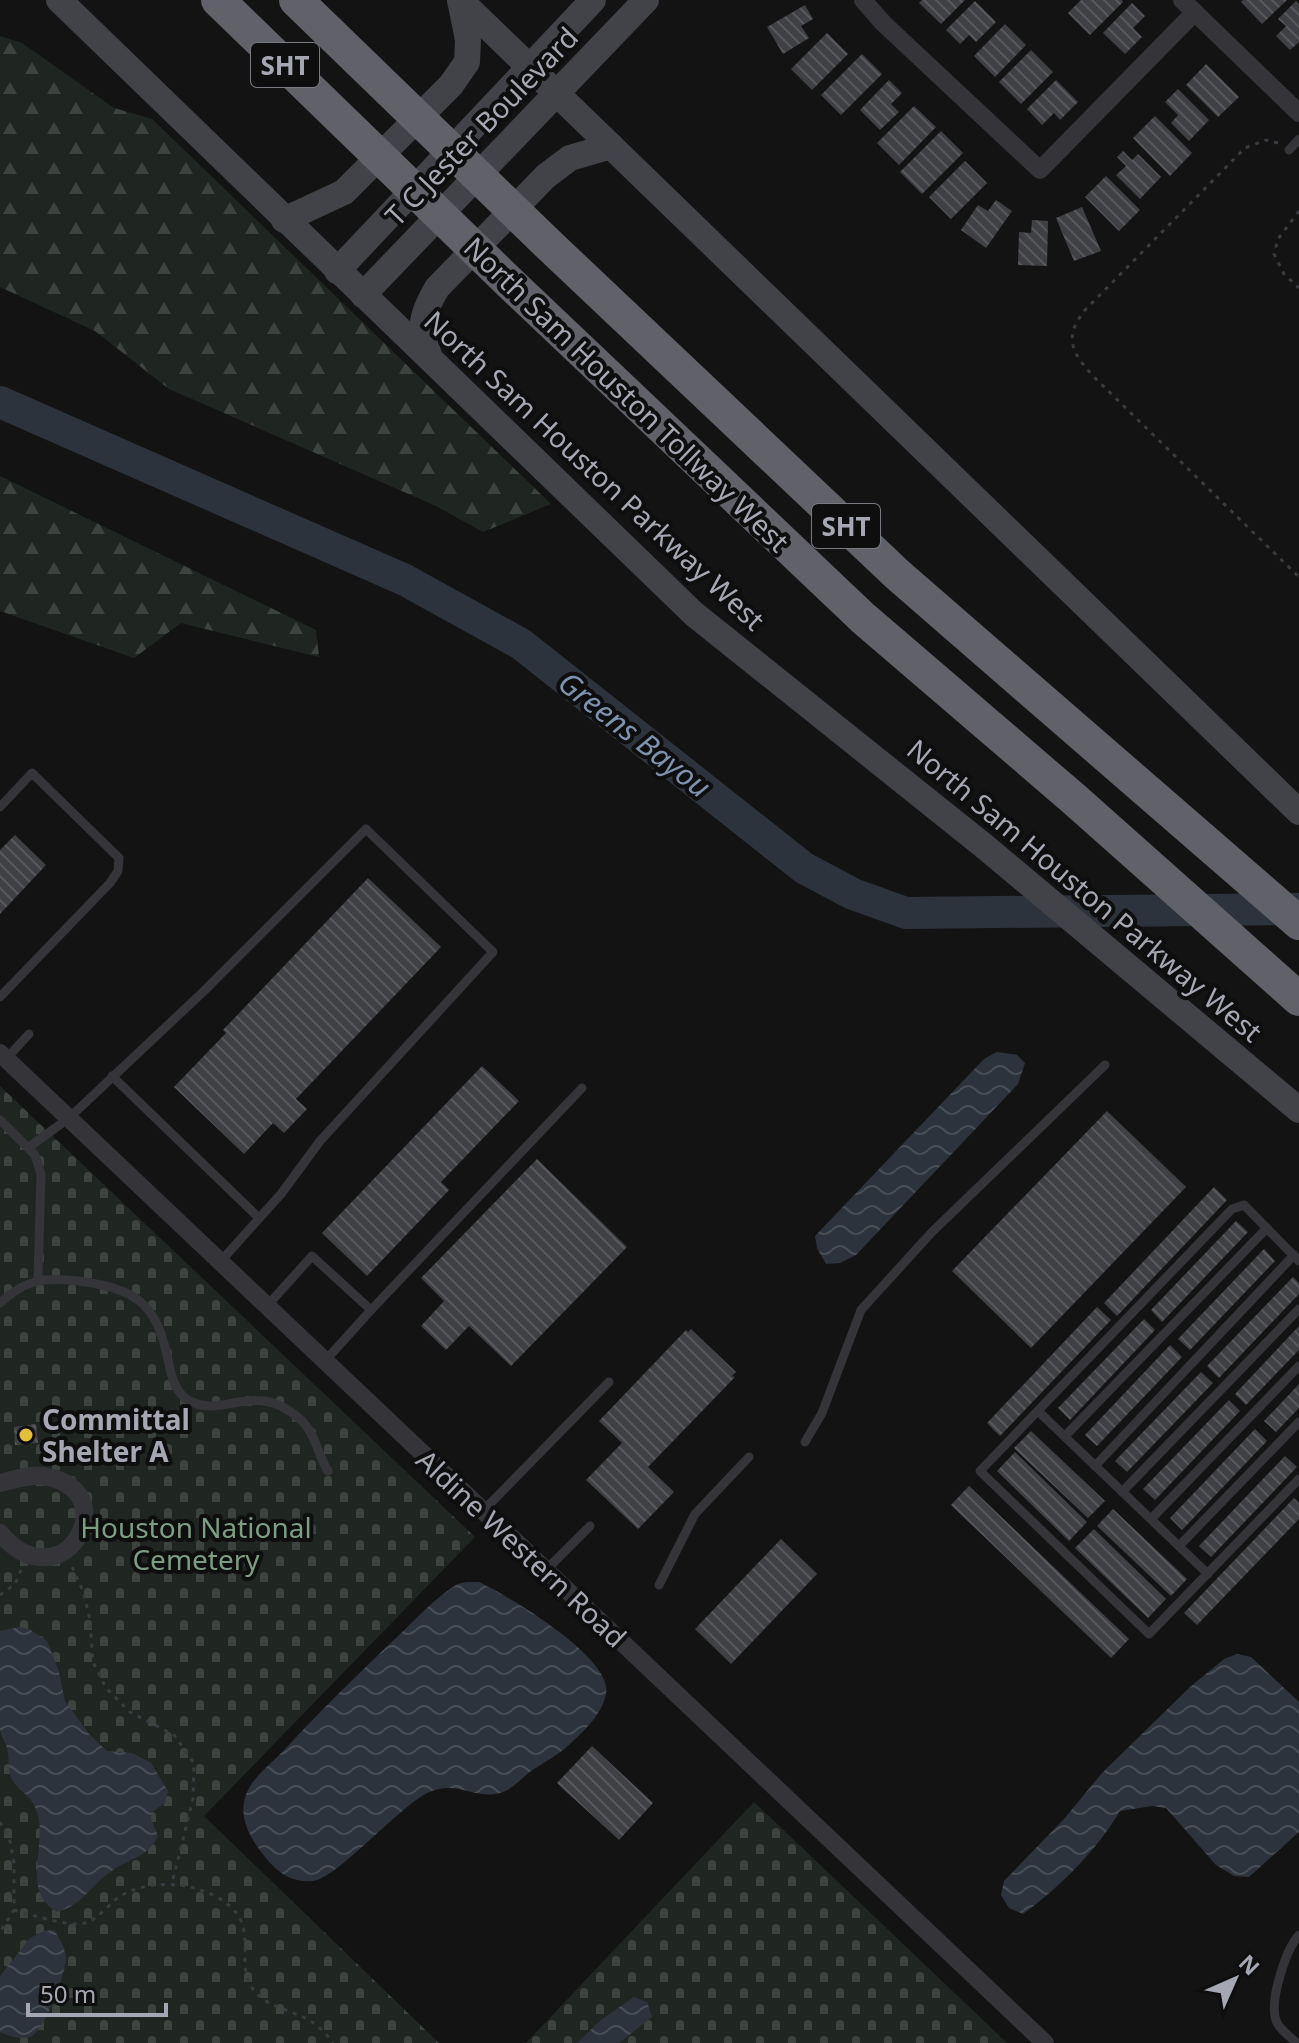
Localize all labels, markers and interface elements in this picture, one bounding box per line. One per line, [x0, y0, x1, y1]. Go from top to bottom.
street label: T C Jester Boulevard [376, 18, 586, 234]
road number: SHT [251, 43, 319, 87]
street label: North Sam Houston Tollway West [456, 228, 798, 560]
street label: North Sam Houston Parkway West [417, 302, 773, 638]
road number: SHT [812, 504, 880, 548]
water label: Greens Bayou [550, 661, 720, 807]
street label: North Sam Houston Parkway West [900, 730, 1270, 1050]
place label: Committal Shelter A [42, 1400, 190, 1470]
marker: Committal Shelter A [17, 1426, 35, 1444]
street label: Aldine Western Road [409, 1441, 635, 1655]
park label: Houston National Cemetery [80, 1508, 312, 1578]
north arrow [1195, 1939, 1275, 2019]
text: N [1233, 1947, 1267, 1981]
scale bar [28, 1967, 166, 2017]
text: 50 m [40, 1977, 96, 2010]

